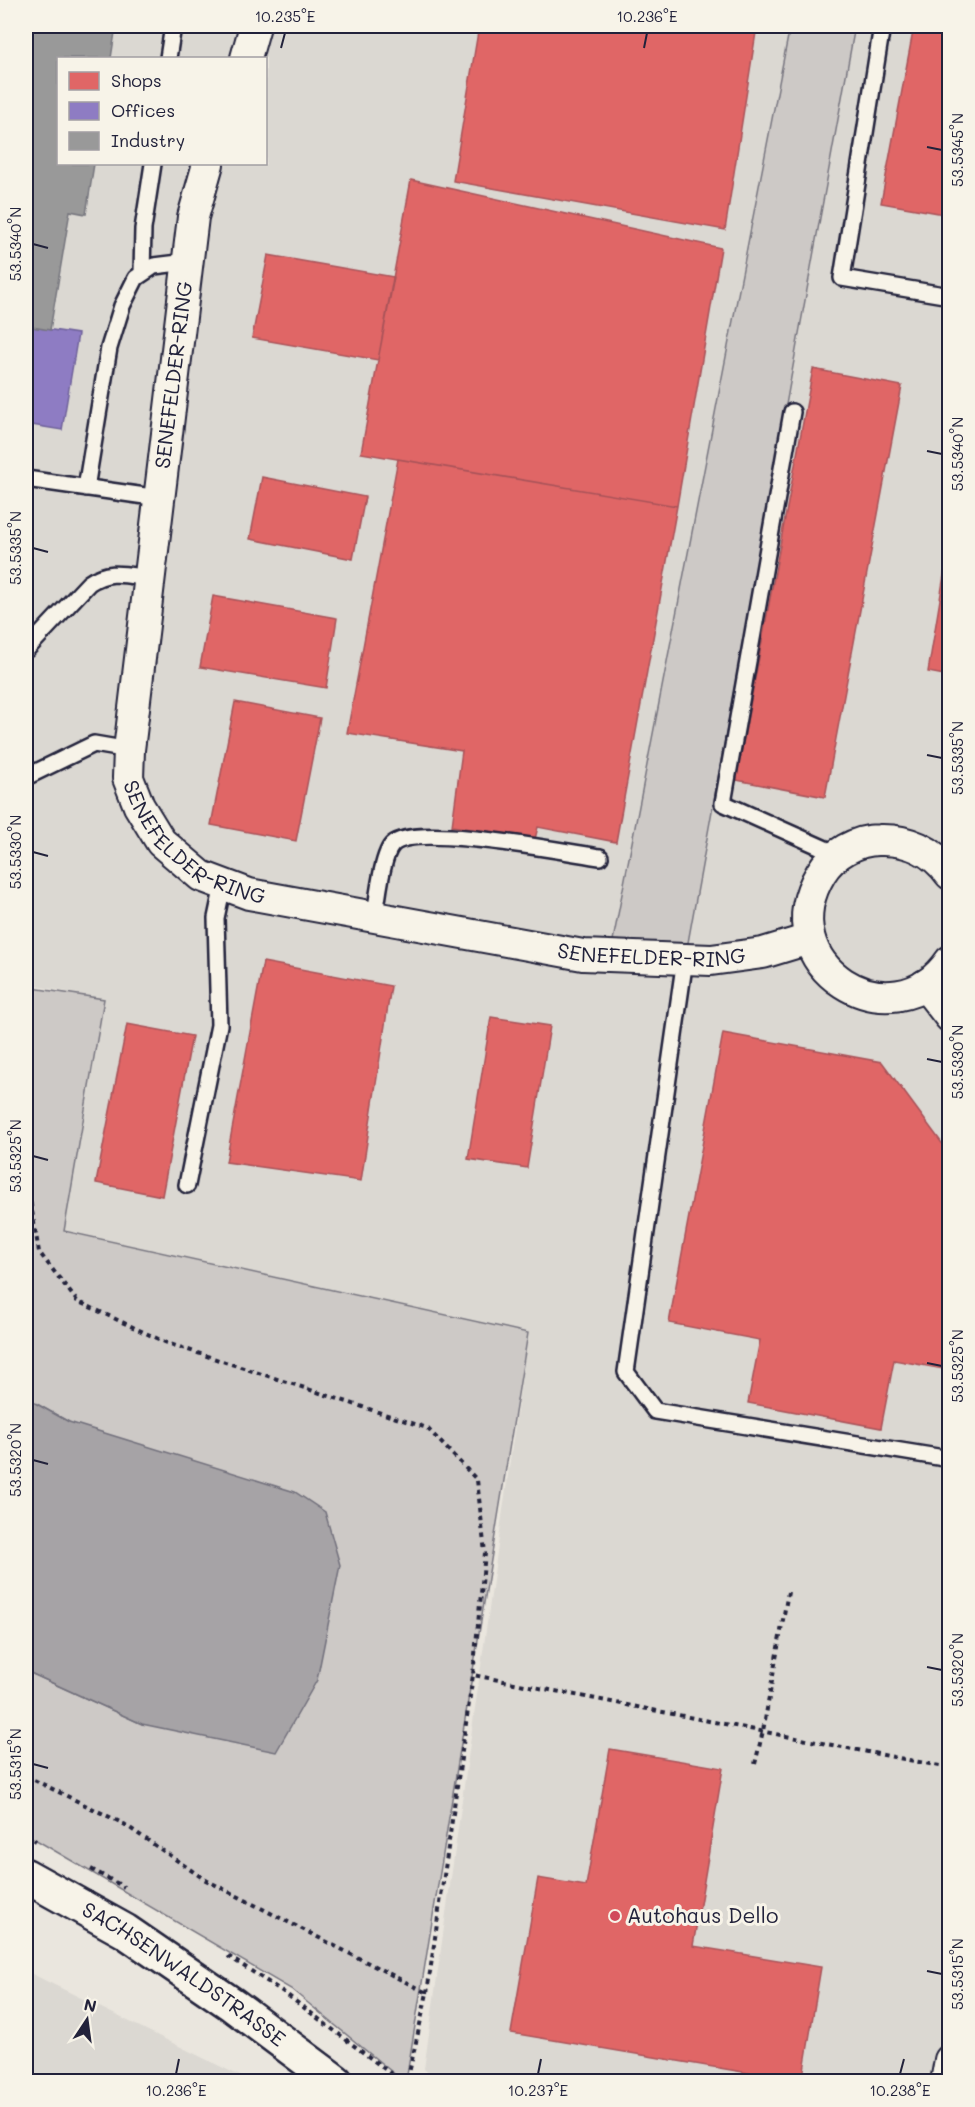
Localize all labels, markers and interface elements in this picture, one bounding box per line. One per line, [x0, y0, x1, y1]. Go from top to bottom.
text: 10.235°E [255, 6, 316, 26]
text: 10.236°E [617, 6, 678, 26]
legend [57, 57, 267, 165]
text: Shops [111, 68, 162, 92]
text: Offices [111, 98, 175, 122]
text: 53.5345°N [947, 113, 967, 187]
text: Industry [111, 128, 185, 152]
text: 53.5340°N [5, 207, 25, 281]
street label: SENEFELDER-RING [148, 280, 197, 470]
text: 53.5340°N [947, 417, 967, 491]
text: 53.5335°N [5, 511, 25, 585]
text: 53.5335°N [947, 721, 967, 795]
street label: SENEFELDER-RING [118, 776, 268, 909]
text: 53.5330°N [5, 815, 25, 889]
street label: SENEFELDER-RING [555, 936, 747, 972]
text: 53.5330°N [947, 1025, 967, 1099]
text: 53.5325°N [5, 1119, 25, 1193]
text: 53.5325°N [947, 1329, 967, 1403]
text: 53.5320°N [5, 1423, 25, 1497]
text: 53.5320°N [947, 1633, 967, 1707]
text: 53.5315°N [5, 1728, 25, 1800]
street label: SACHSENWALDSTRASSE [76, 1897, 290, 2053]
place label: Autohaus Dello [627, 1901, 778, 1928]
marker: Autohaus Dello [608, 1909, 622, 1923]
text: 53.5315°N [947, 1938, 967, 2010]
north arrow [57, 1990, 117, 2050]
text: 10.236°E [146, 2080, 207, 2100]
text: 10.237°E [508, 2080, 569, 2100]
text: 10.238°E [870, 2080, 931, 2100]

